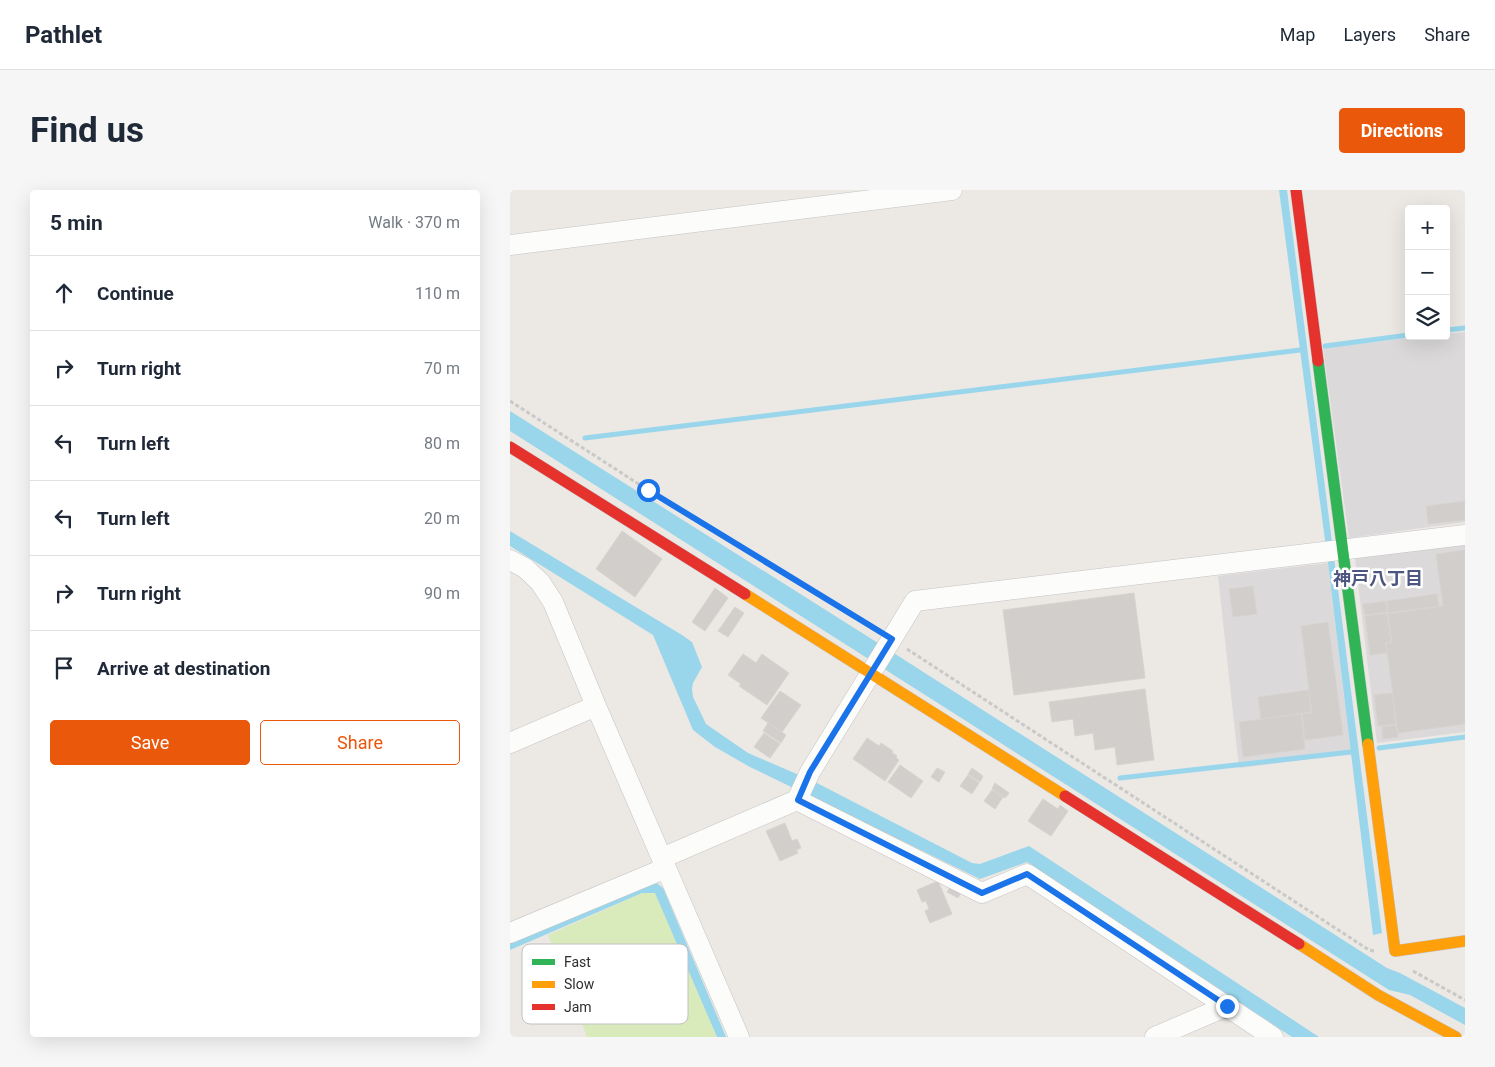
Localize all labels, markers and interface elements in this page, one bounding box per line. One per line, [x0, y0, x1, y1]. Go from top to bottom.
text: Pathlet [25, 21, 102, 49]
text: Map [1280, 24, 1315, 45]
text: Layers [1343, 24, 1396, 45]
text: Share [1424, 24, 1470, 45]
button: Directions [1339, 108, 1465, 153]
text: Find us [30, 110, 144, 151]
map controls [1405, 205, 1450, 340]
button: + [1405, 205, 1450, 250]
text: 5 min [50, 211, 103, 235]
text: Walk · 370 m [368, 213, 460, 232]
button: − [1405, 250, 1450, 295]
icon: ahead [50, 279, 78, 307]
text: Continue [97, 282, 174, 305]
text: 110 m [415, 284, 460, 303]
button: layers [1405, 295, 1450, 340]
icon: right [50, 354, 78, 382]
text: Turn right [97, 357, 181, 380]
text: 70 m [424, 359, 460, 378]
icon: left [50, 429, 78, 457]
text: Turn left [97, 432, 170, 455]
text: 80 m [424, 434, 460, 453]
route start [637, 479, 660, 502]
icon: left [50, 504, 78, 532]
text: Turn left [97, 507, 170, 530]
text: 20 m [424, 509, 460, 528]
district label: 神戸八丁目 [1333, 568, 1423, 589]
icon: right [50, 579, 78, 607]
text: Turn right [97, 582, 181, 605]
text: 90 m [424, 584, 460, 603]
icon: arrive [50, 654, 78, 682]
text: Arrive at destination [97, 657, 270, 680]
button: Save [50, 720, 250, 765]
button: Share [260, 720, 460, 765]
legend [522, 944, 688, 1024]
text: Fast [564, 954, 591, 970]
text: Slow [564, 976, 595, 992]
route end [1216, 995, 1239, 1018]
text: Jam [564, 999, 592, 1015]

